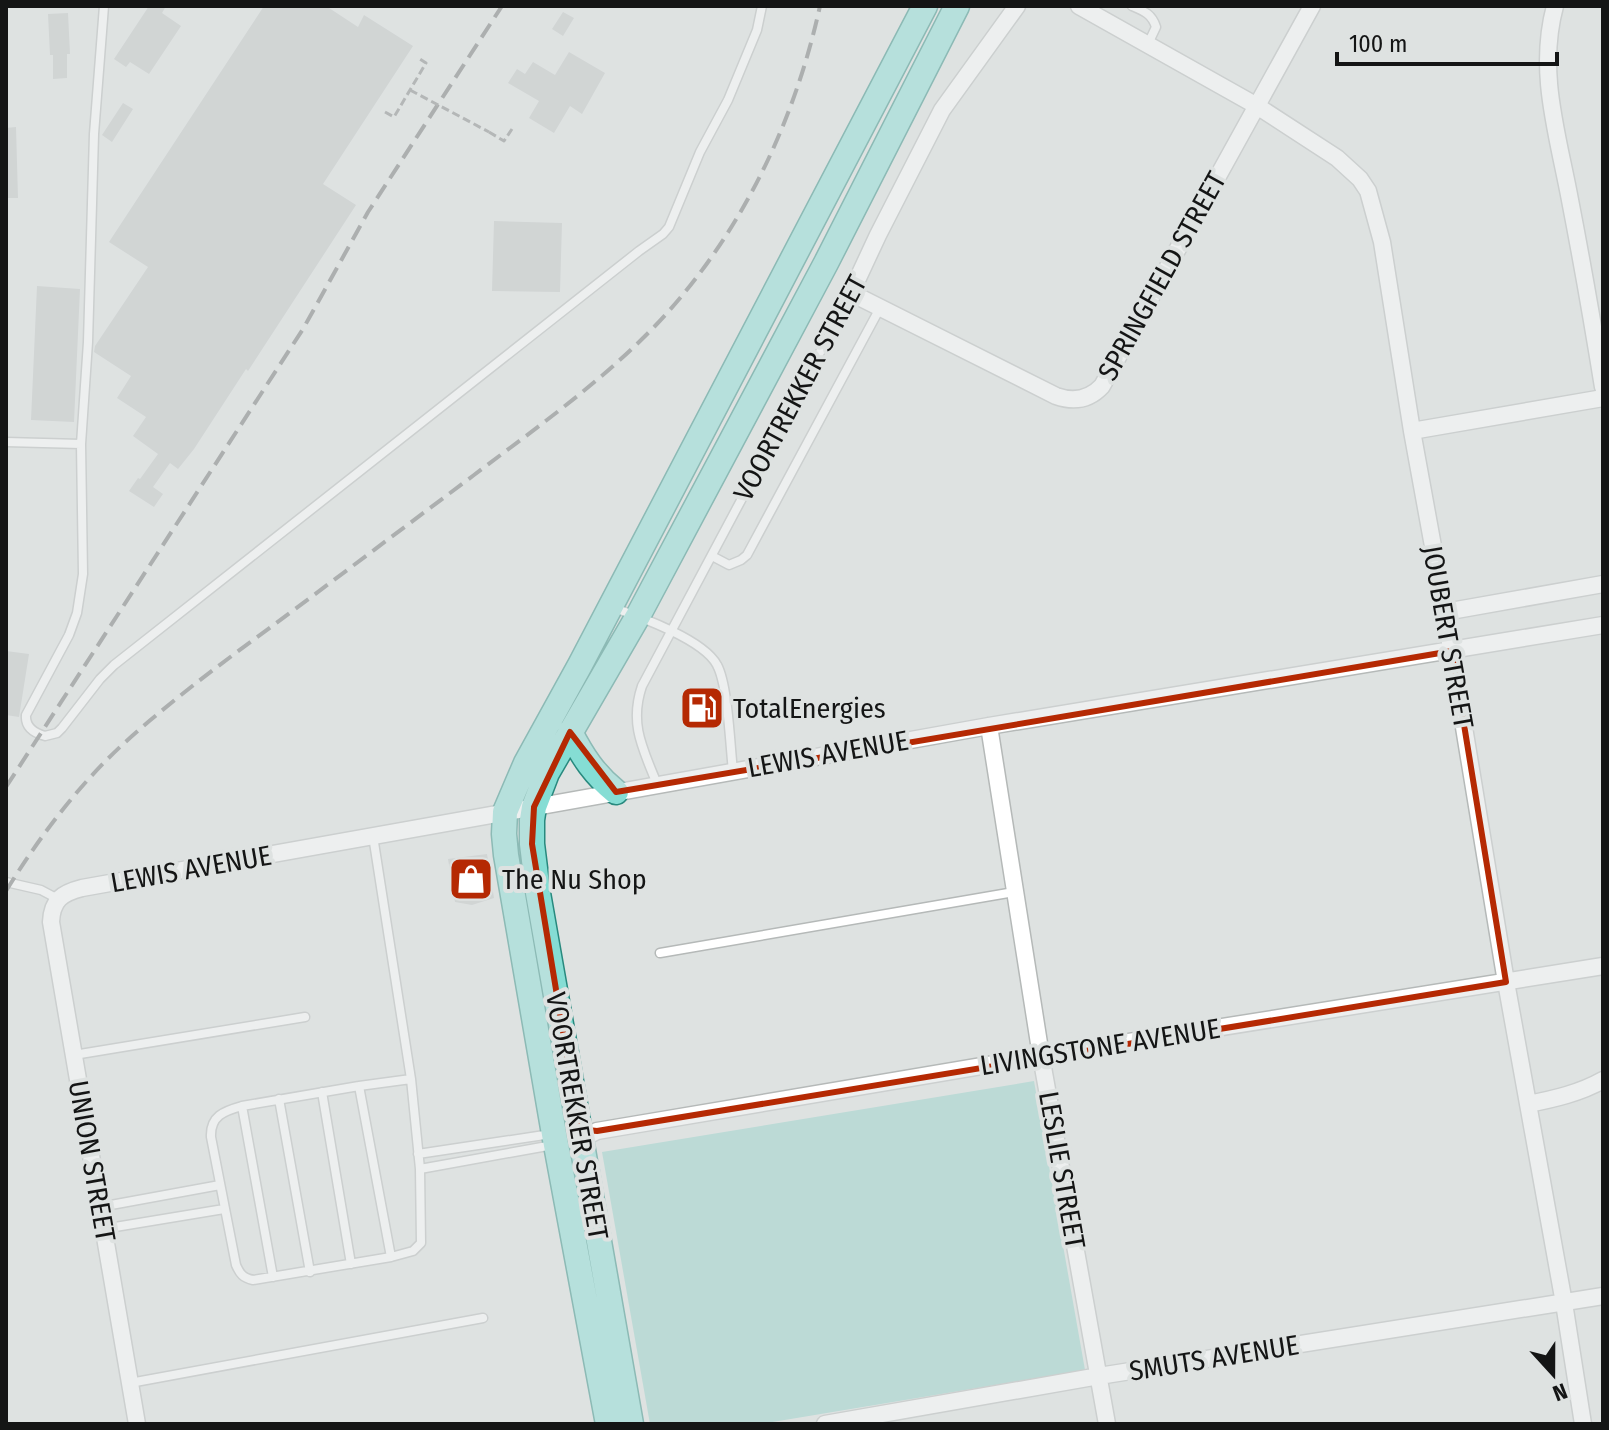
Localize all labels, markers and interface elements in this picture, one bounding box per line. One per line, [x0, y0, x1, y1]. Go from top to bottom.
scale bar [1337, 16, 1557, 66]
text: 100 m [1349, 30, 1407, 58]
street label: SPRINGFIELD STREET [1091, 166, 1233, 386]
street label: VOORTREKKER STREET [727, 270, 873, 506]
street label: JOUBERT STREET [1416, 543, 1480, 731]
fuel station icon: TotalEnergies [678, 684, 726, 732]
place label: TotalEnergies [733, 692, 886, 725]
street label: LEWIS AVENUE [745, 724, 911, 784]
street label: LEWIS AVENUE [108, 839, 274, 899]
shop icon: The Nu Shop [447, 855, 495, 903]
place label: The Nu Shop [502, 863, 647, 896]
street label: VOORTREKKER STREET [539, 990, 615, 1242]
street label: LIVINGSTONE AVENUE [978, 1012, 1222, 1082]
street label: UNION STREET [62, 1078, 122, 1244]
street label: LESLIE STREET [1032, 1089, 1092, 1251]
street label: SMUTS AVENUE [1127, 1328, 1301, 1388]
north arrow [1513, 1334, 1593, 1414]
text: N [1549, 1377, 1571, 1407]

